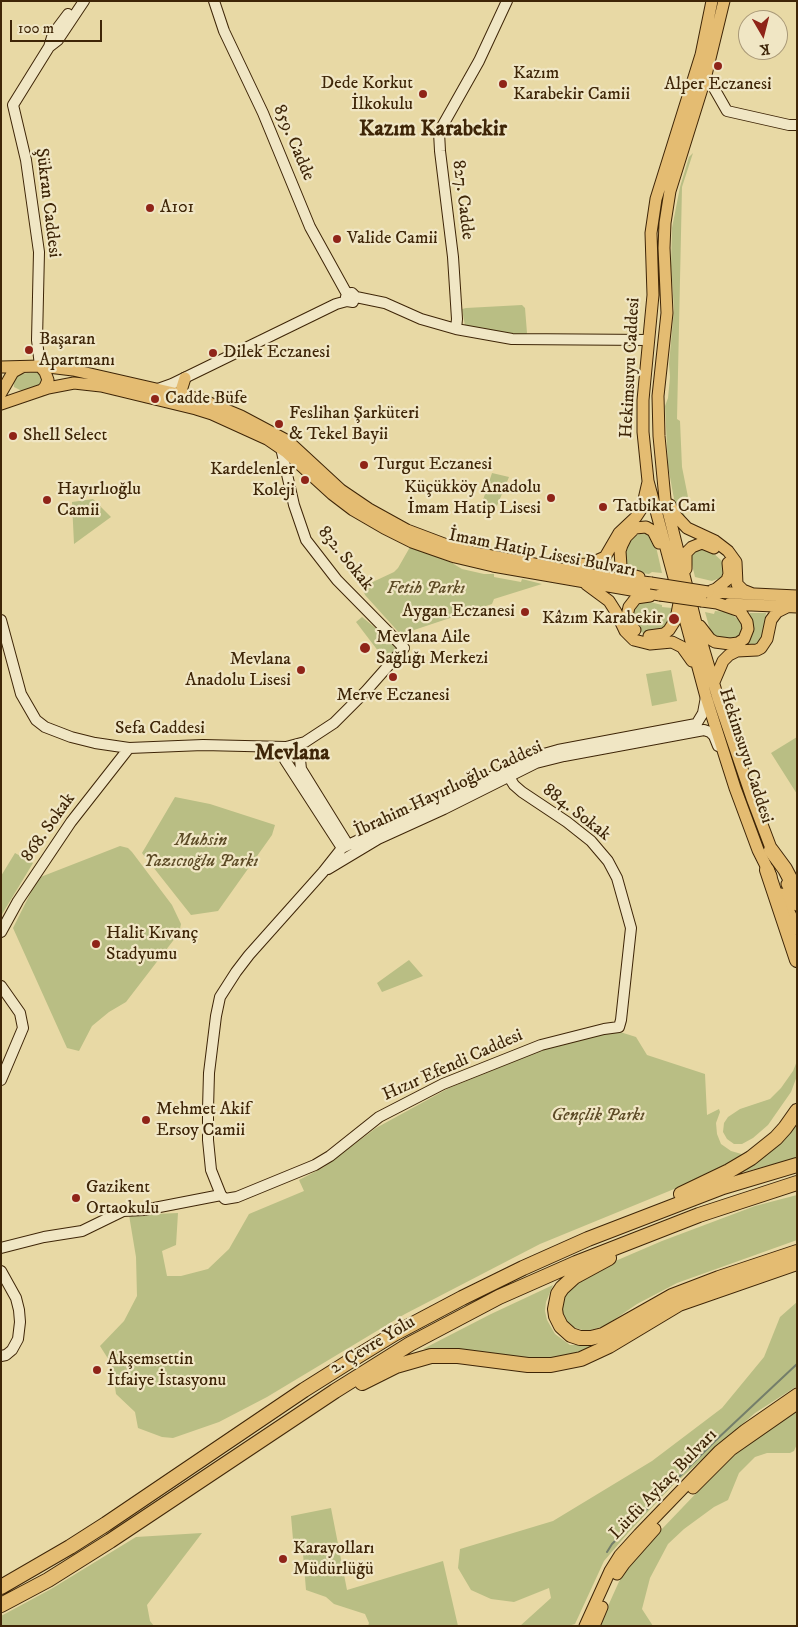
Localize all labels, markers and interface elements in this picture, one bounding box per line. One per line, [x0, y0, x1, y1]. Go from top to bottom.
scale bar [12, 10, 105, 42]
north arrow [738, 10, 788, 60]
text: 100 m [18, 19, 54, 38]
text: K [759, 39, 771, 58]
marker: Alper Eczanesi [712, 60, 724, 72]
place label: Kazım Karabekir Camii [513, 63, 630, 106]
place label: Dede Korkut İlkokulu [321, 73, 413, 116]
place label: Alper Eczanesi [664, 74, 772, 96]
marker: Kazım Karabekir Camii [497, 78, 509, 90]
marker: Dede Korkut İlkokulu [417, 88, 429, 100]
street label: 859. Cadde [267, 102, 319, 184]
district label: Kazım Karabekir [359, 117, 507, 143]
street label: Şükran Caddesi [30, 147, 64, 259]
street label: 827. Cadde [446, 159, 478, 241]
place label: A101 [160, 197, 194, 219]
marker: A101 [144, 202, 156, 214]
place label: Valide Camii [347, 228, 438, 250]
marker: Valide Camii [331, 233, 343, 245]
street label: Hekimsuyu Caddesi [617, 297, 645, 439]
place label: Başaran Apartmanı [39, 329, 115, 372]
place label: Dilek Eczanesi [223, 342, 330, 364]
marker: Başaran Apartmanı [23, 344, 35, 356]
marker: Dilek Eczanesi [207, 347, 219, 359]
place label: Cadde Büfe [165, 388, 247, 410]
marker: Cadde Büfe [149, 393, 161, 405]
place label: Feslihan Şarküteri & Tekel Bayii [289, 403, 419, 446]
marker: Feslihan Şarküteri & Tekel Bayii [273, 418, 285, 430]
place label: Shell Select [23, 425, 107, 447]
marker: Shell Select [7, 430, 19, 442]
place label: Turgut Eczanesi [374, 454, 492, 476]
place label: Kardelenler Koleji [210, 459, 295, 502]
marker: Turgut Eczanesi [358, 459, 370, 471]
marker: Kardelenler Koleji [299, 474, 311, 486]
place label: Küçükköy Anadolu İmam Hatip Lisesi [404, 477, 541, 520]
place label: Hayırlıoğlu Camii [57, 479, 141, 522]
marker: Küçükköy Anadolu İmam Hatip Lisesi [545, 492, 557, 504]
marker: Hayırlıoğlu Camii [41, 494, 53, 506]
place label: Tatbikat Cami [613, 496, 715, 518]
marker: Tatbikat Cami [597, 501, 609, 513]
street label: 832. Sokak [313, 522, 377, 596]
street label: İmam Hatip Lisesi Bulvarı [447, 525, 637, 583]
park label: Fetih Parkı [387, 578, 465, 600]
place label: Aygan Eczanesi [402, 601, 515, 623]
marker: Aygan Eczanesi [519, 606, 531, 618]
place label: Kâzım Karabekir [542, 608, 663, 630]
marker: Kâzım Karabekir [667, 612, 681, 626]
place label: Mevlana Aile Sağlığı Merkezi [376, 627, 488, 670]
marker: Mevlana Aile Sağlığı Merkezi [358, 641, 372, 655]
place label: Mevlana Anadolu Lisesi [185, 649, 291, 692]
marker: Mevlana Anadolu Lisesi [295, 664, 307, 676]
marker: Merve Eczanesi [387, 671, 399, 683]
place label: Merve Eczanesi [336, 685, 450, 707]
street label: Hekimsuyu Caddesi [713, 686, 777, 826]
street label: Sefa Caddesi [115, 718, 205, 740]
street label: İbrahim Hayırlıoğlu Caddesi [351, 737, 547, 843]
district label: Mevlana [255, 741, 329, 767]
street label: 884. Sokak [538, 780, 614, 846]
street label: 868. Sokak [17, 789, 81, 867]
park label: Muhsin Yazıcıoğlu Parkı [144, 830, 258, 872]
place label: Halit Kıvanç Stadyumu [106, 923, 198, 966]
marker: Halit Kıvanç Stadyumu [90, 938, 102, 950]
street label: Hızır Efendi Caddesi [380, 1025, 526, 1107]
place label: Mehmet Akif Ersoy Camii [156, 1099, 250, 1142]
park label: Gençlik Parkı [551, 1105, 645, 1127]
marker: Mehmet Akif Ersoy Camii [140, 1114, 152, 1126]
place label: Gazikent Ortaokulu [86, 1177, 159, 1220]
marker: Gazikent Ortaokulu [70, 1192, 82, 1204]
street label: 2. Çevre Yolu [326, 1312, 420, 1380]
place label: Akşemsettin İtfaiye İstasyonu [107, 1349, 226, 1392]
marker: Akşemsettin İtfaiye İstasyonu [91, 1364, 103, 1376]
street label: Lütfü Aykaç Bulvarı [606, 1425, 722, 1545]
place label: Karayolları Müdürlüğü [293, 1538, 374, 1580]
marker: Karayolları Müdürlüğü [277, 1553, 289, 1565]

